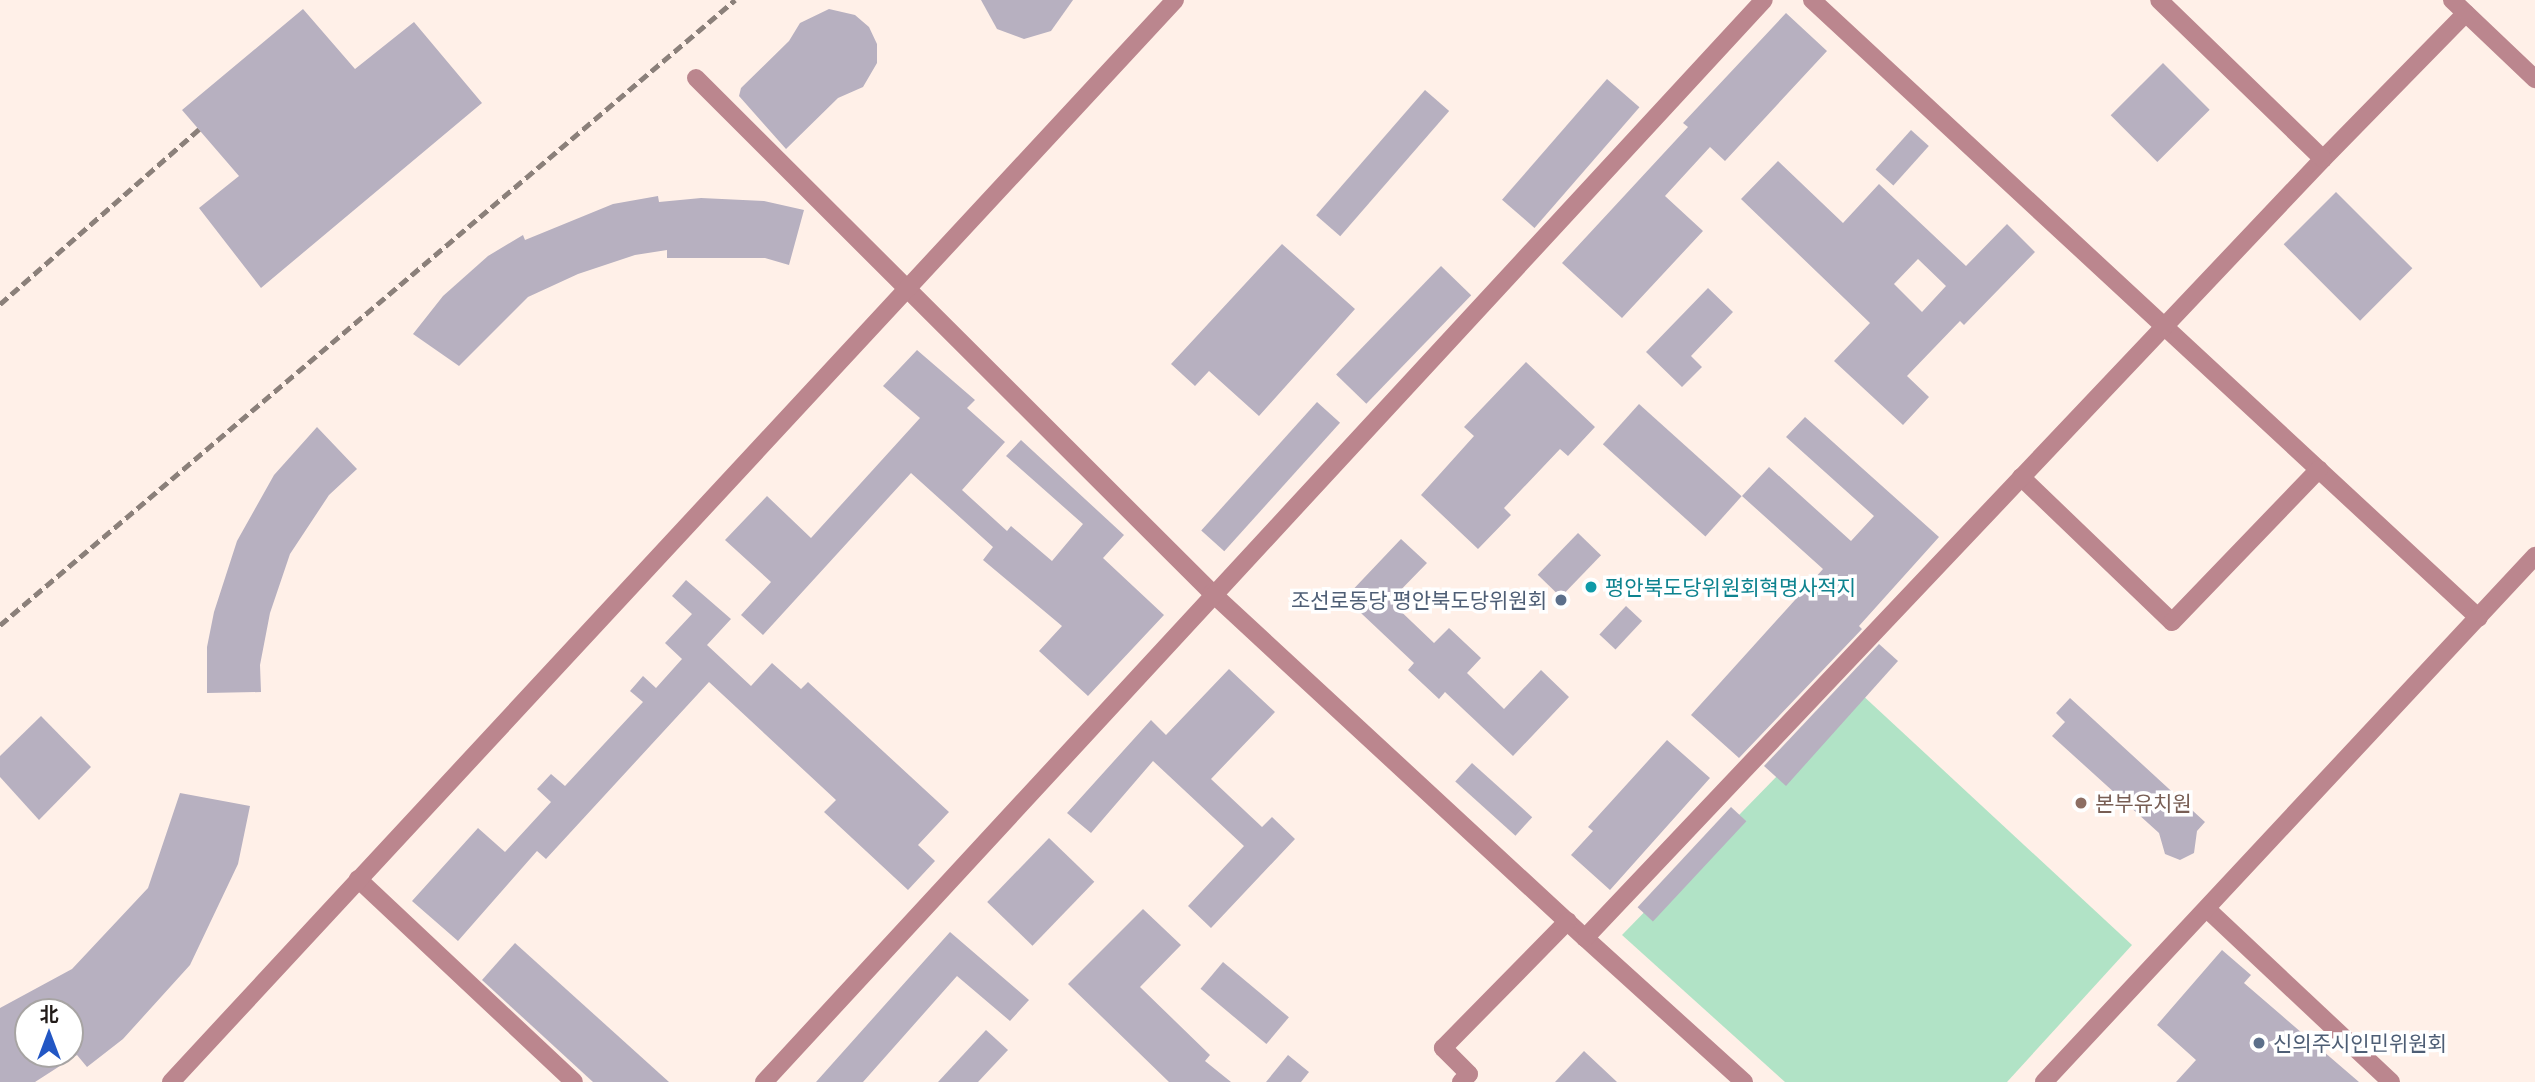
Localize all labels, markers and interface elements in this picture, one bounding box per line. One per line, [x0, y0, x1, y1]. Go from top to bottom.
place label: 평안북도당위원회혁명사적지 [1605, 574, 1856, 600]
marker: 평안북도당위원회혁명사적지 [1583, 579, 1599, 595]
place label: 조선로동당 평안북도당위원회 [1291, 587, 1547, 613]
marker: 조선로동당 평안북도당위원회 [1553, 592, 1569, 608]
place label: 본부유치원 [2095, 790, 2192, 816]
marker: 본부유치원 [2073, 795, 2089, 811]
north arrow [14, 998, 84, 1068]
text: 北 [39, 1002, 59, 1026]
place label: 신의주시인민위원회 [2273, 1030, 2447, 1056]
marker: 신의주시인민위원회 [2251, 1035, 2267, 1051]

